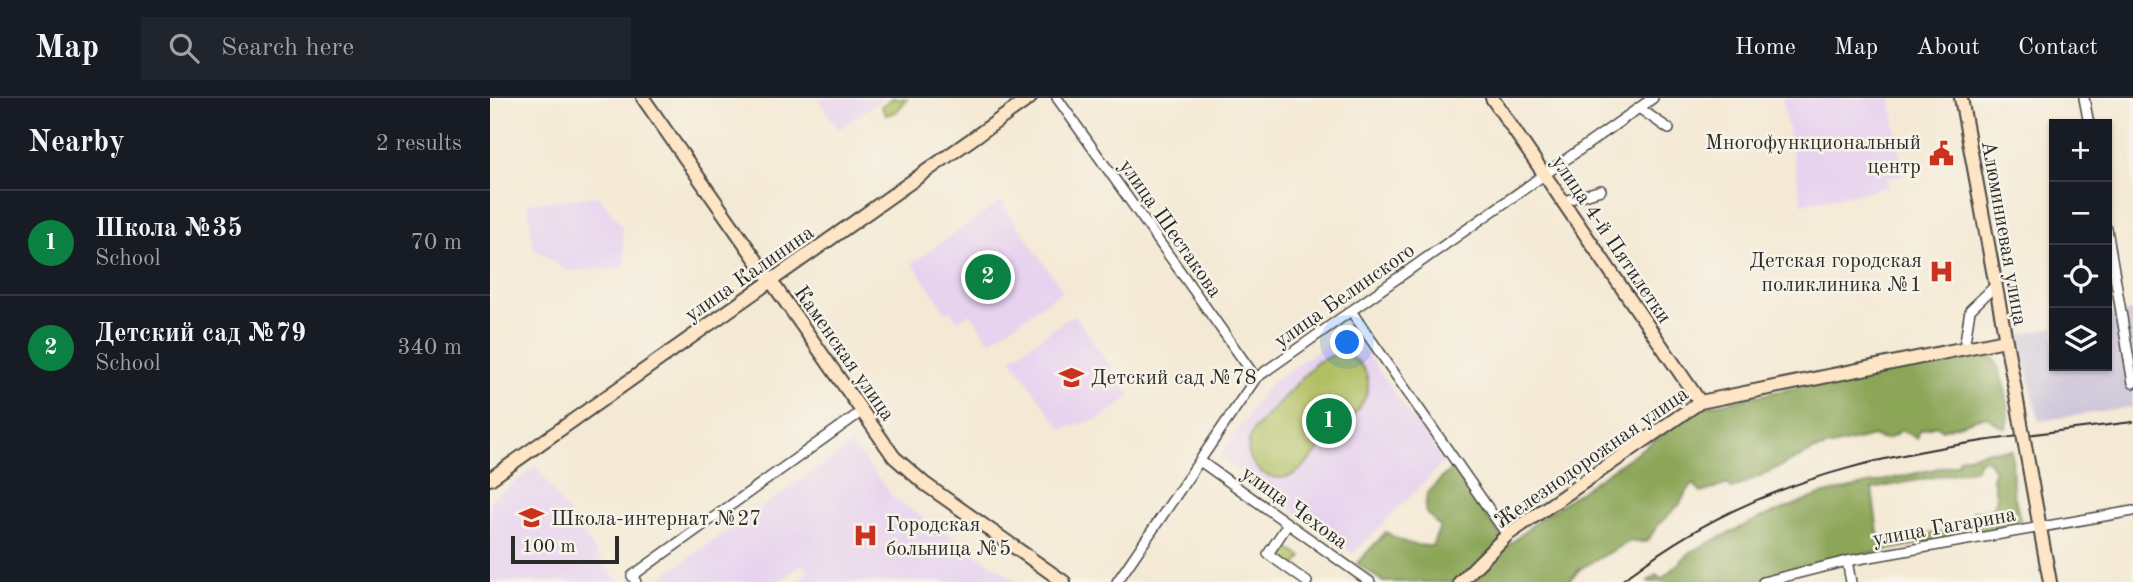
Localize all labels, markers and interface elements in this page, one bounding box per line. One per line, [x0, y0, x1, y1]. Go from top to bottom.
search box [141, 17, 631, 80]
icon: search [165, 29, 203, 67]
text: Map [35, 32, 99, 65]
text: Search here [221, 35, 354, 61]
text: Home [1735, 36, 1796, 60]
text: Map [1834, 36, 1878, 60]
text: About [1916, 36, 1980, 60]
text: Contact [2018, 36, 2098, 60]
map controls [2049, 119, 2112, 371]
button: + [2049, 119, 2112, 182]
text: Nearby [28, 128, 125, 158]
text: 2 results [376, 132, 462, 155]
place label: Многофункциональный центр [1705, 133, 1921, 178]
street label: Алюминиевая улица [1977, 139, 2030, 327]
public building icon: Многофункциональный центр [1927, 140, 1955, 168]
street label: улица 4-й Пятилетки [1547, 152, 1675, 328]
street label: улица Шестакова [1114, 156, 1225, 302]
button: − [2049, 182, 2112, 245]
text: Школа №35 [95, 216, 242, 242]
street label: улица Калинина [682, 222, 818, 326]
text: 1 [44, 231, 58, 254]
text: 70 m [411, 231, 462, 254]
street label: улица Белинского [1271, 240, 1419, 352]
button: locate [2049, 245, 2112, 308]
text: School [95, 247, 161, 270]
pin: 2 [965, 251, 1011, 303]
place label: Детская городская поликлиника №1 [1750, 251, 1922, 296]
hospital icon: Детская городская поликлиника №1 [1928, 258, 1956, 286]
street label: Каменская улица [789, 283, 898, 425]
button: layers [2049, 308, 2112, 371]
text: Детский сад №79 [95, 321, 306, 347]
your location [1330, 325, 1364, 359]
text: 2 [44, 336, 58, 359]
text: 340 m [397, 336, 462, 359]
text: School [95, 352, 161, 375]
school or university icon: Детский сад №78 [1057, 363, 1085, 391]
place label: Детский сад №78 [1091, 368, 1257, 389]
street label: Железнодорожная улица [1491, 383, 1692, 533]
pin: 1 [1306, 395, 1352, 447]
street label: улица Чехова [1237, 463, 1351, 554]
school or university icon: Школа-интернат №27 [517, 504, 545, 532]
street label: улица Гагарина [1871, 505, 2018, 550]
place label: Школа-интернат №27 [551, 509, 762, 530]
place label: Городская больница №5 [886, 515, 1011, 560]
hospital icon: Городская больница №5 [852, 522, 880, 550]
scale bar [511, 533, 620, 565]
text: 100 m [522, 538, 575, 557]

